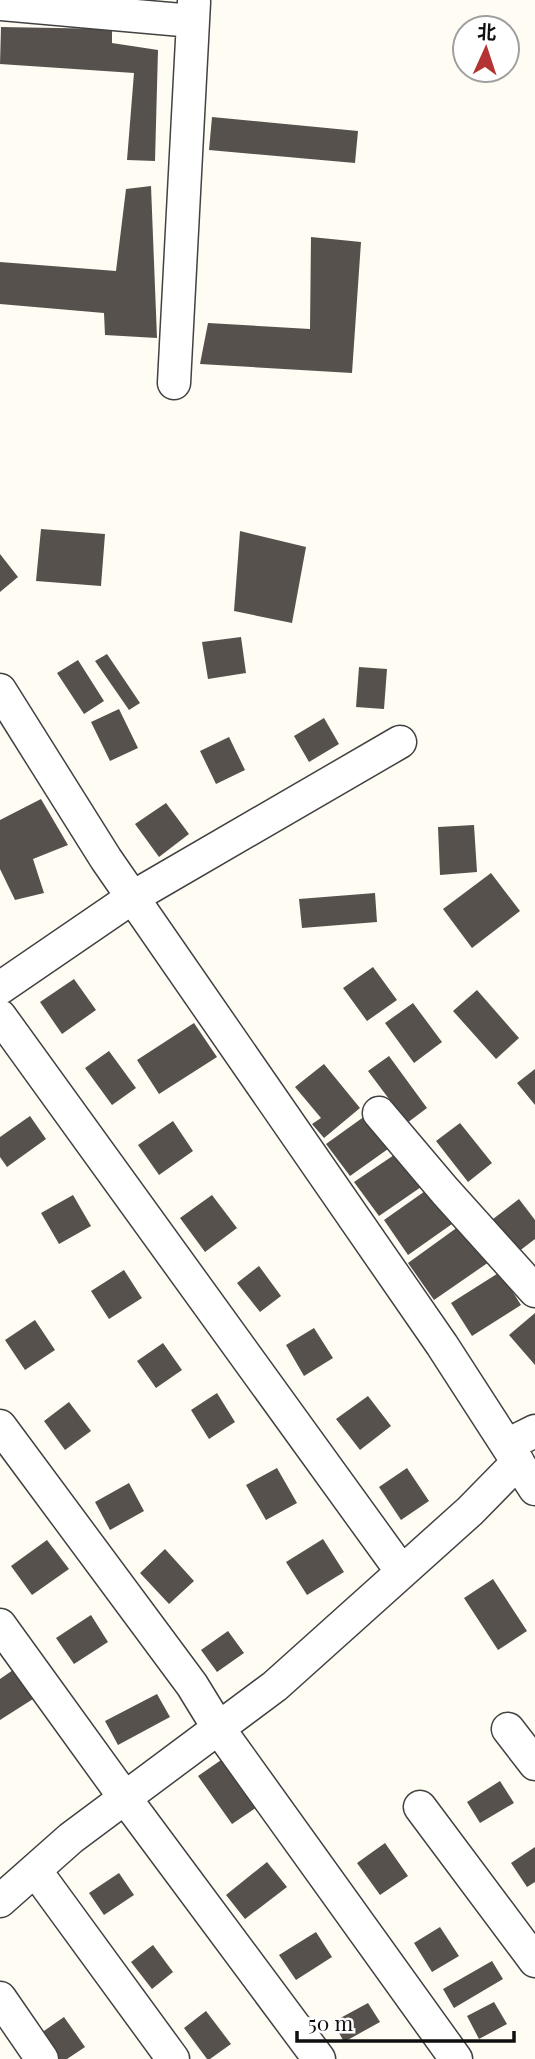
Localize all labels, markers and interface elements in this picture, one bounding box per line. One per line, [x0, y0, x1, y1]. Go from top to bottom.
north arrow [451, 14, 521, 84]
text: 北 [477, 18, 497, 45]
scale bar [297, 2000, 514, 2044]
text: 50 m [308, 2008, 354, 2036]

